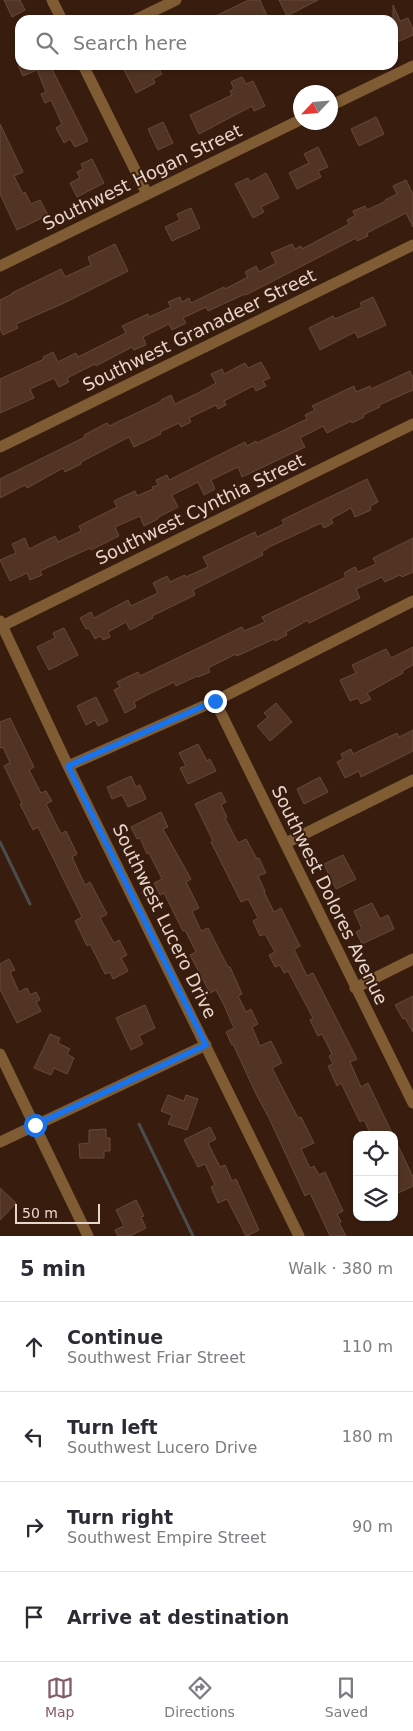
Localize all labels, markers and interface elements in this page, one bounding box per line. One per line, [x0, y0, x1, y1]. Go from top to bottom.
search box [15, 15, 398, 70]
icon: search [33, 29, 61, 57]
text: Search here [73, 32, 187, 54]
north arrow [293, 85, 338, 130]
street label: Southwest Hogan Street [39, 120, 245, 234]
street label: Southwest Granadeer Street [79, 264, 319, 396]
street label: Southwest Cynthia Street [92, 449, 308, 569]
route end [204, 690, 227, 713]
street label: Southwest Dolores Avenue [268, 782, 392, 1008]
street label: Southwest Lucero Drive [109, 820, 221, 1022]
route start [24, 1114, 47, 1137]
map controls [353, 1131, 398, 1221]
button: locate [353, 1131, 398, 1176]
button: layers [353, 1176, 398, 1221]
scale bar [15, 1201, 100, 1224]
text: 50 m [22, 1205, 58, 1221]
text: 5 min [20, 1257, 86, 1281]
text: Walk · 380 m [288, 1259, 393, 1278]
text: Continue [67, 1326, 163, 1348]
icon: ahead [20, 1333, 48, 1361]
text: 110 m [342, 1337, 393, 1356]
text: Southwest Friar Street [67, 1348, 245, 1367]
text: Turn left [67, 1416, 158, 1438]
icon: left [20, 1423, 48, 1451]
text: 180 m [342, 1427, 393, 1446]
text: Southwest Lucero Drive [67, 1438, 257, 1457]
text: Turn right [67, 1506, 173, 1528]
icon: right [20, 1513, 48, 1541]
text: 90 m [352, 1517, 393, 1536]
text: Southwest Empire Street [67, 1528, 266, 1547]
icon: arrive [20, 1603, 48, 1631]
text: Arrive at destination [67, 1606, 289, 1628]
tab: Map [45, 1674, 74, 1720]
tab: Directions [164, 1674, 235, 1720]
tab: Saved [325, 1674, 368, 1720]

